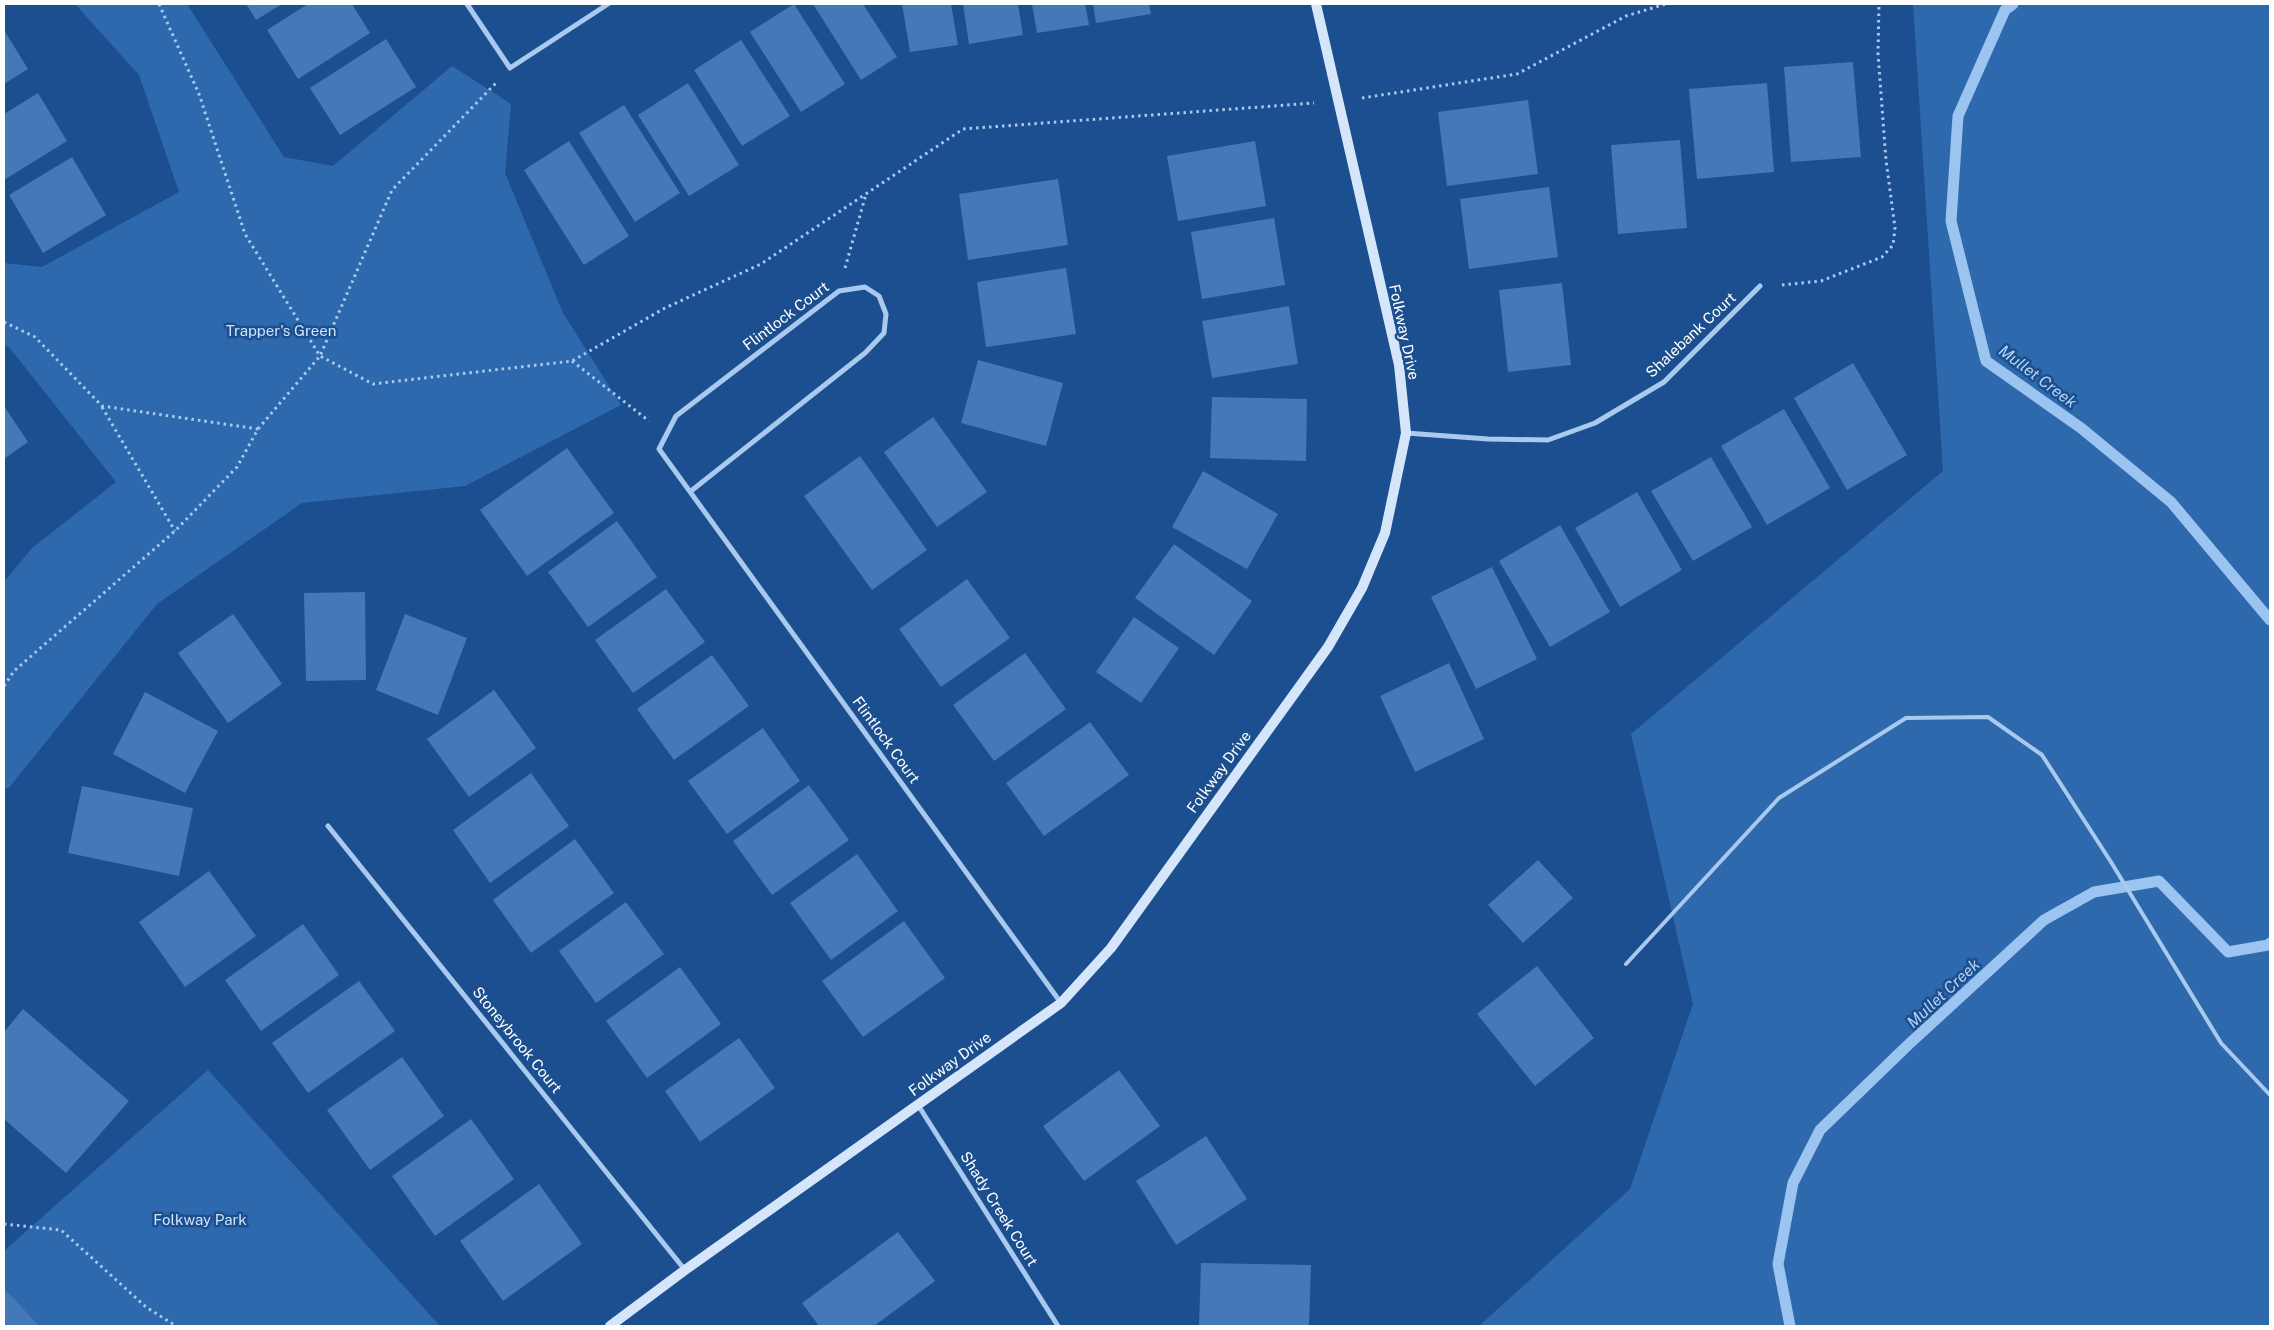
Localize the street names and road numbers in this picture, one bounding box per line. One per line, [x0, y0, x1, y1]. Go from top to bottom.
street label: Flintlock Court [739, 278, 832, 353]
street label: Folkway Drive [1386, 283, 1423, 381]
street label: Shalebank Court [1642, 289, 1739, 381]
street label: Flintlock Court [849, 693, 924, 787]
street label: Folkway Drive [1183, 727, 1254, 816]
street label: Stoneybrook Court [469, 983, 566, 1096]
street label: Folkway Drive [905, 1028, 994, 1099]
street label: Shady Creek Court [957, 1148, 1042, 1269]

